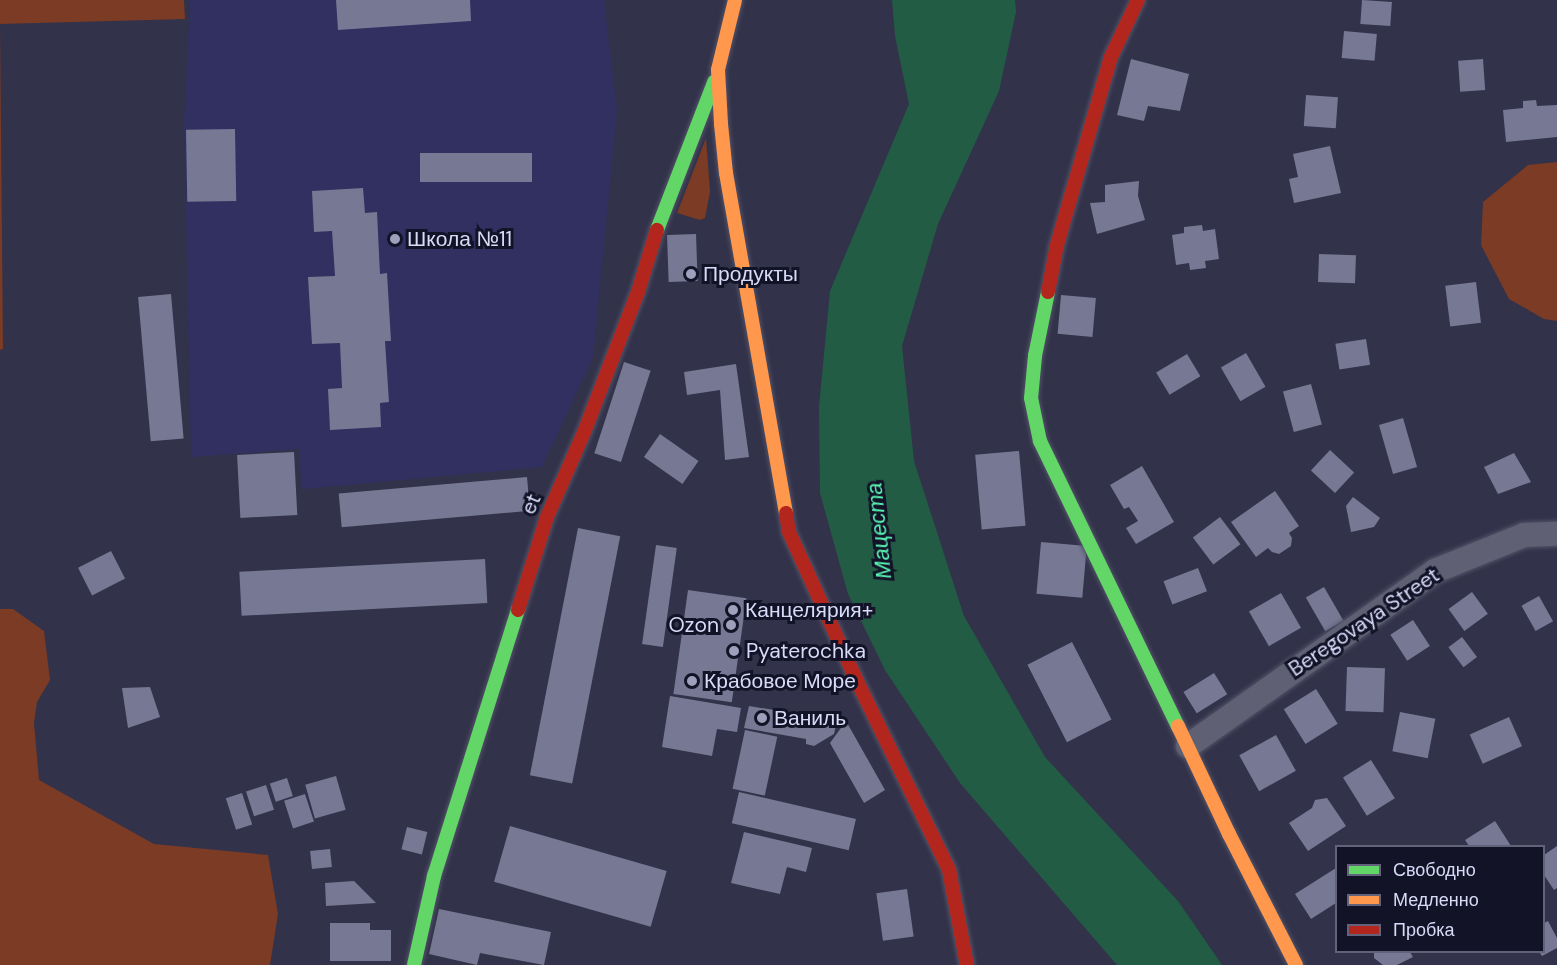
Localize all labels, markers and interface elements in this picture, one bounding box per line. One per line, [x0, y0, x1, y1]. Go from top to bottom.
place label: Школа №11 [407, 226, 512, 252]
marker: Школа №11 [388, 232, 402, 246]
place label: Продукты [703, 261, 798, 287]
marker: Продукты [684, 267, 698, 281]
water label: Мацеста [861, 482, 897, 580]
street label: et [516, 490, 546, 518]
street label: Beregovaya Street [1284, 562, 1444, 682]
place label: Канцелярия+ [745, 597, 873, 623]
marker: Канцелярия+ [726, 603, 740, 617]
place label: Ozon [669, 612, 719, 638]
marker: Ozon [724, 618, 738, 632]
place label: Pyaterochka [746, 638, 866, 664]
marker: Pyaterochka [727, 644, 741, 658]
place label: Крабовое Море [704, 668, 856, 694]
marker: Крабовое Море [685, 674, 699, 688]
place label: Ваниль [774, 705, 846, 731]
marker: Ваниль [755, 711, 769, 725]
legend [1335, 845, 1545, 953]
text: Свободно [1393, 858, 1476, 882]
text: Медленно [1393, 888, 1479, 912]
text: Пробка [1393, 918, 1455, 942]

